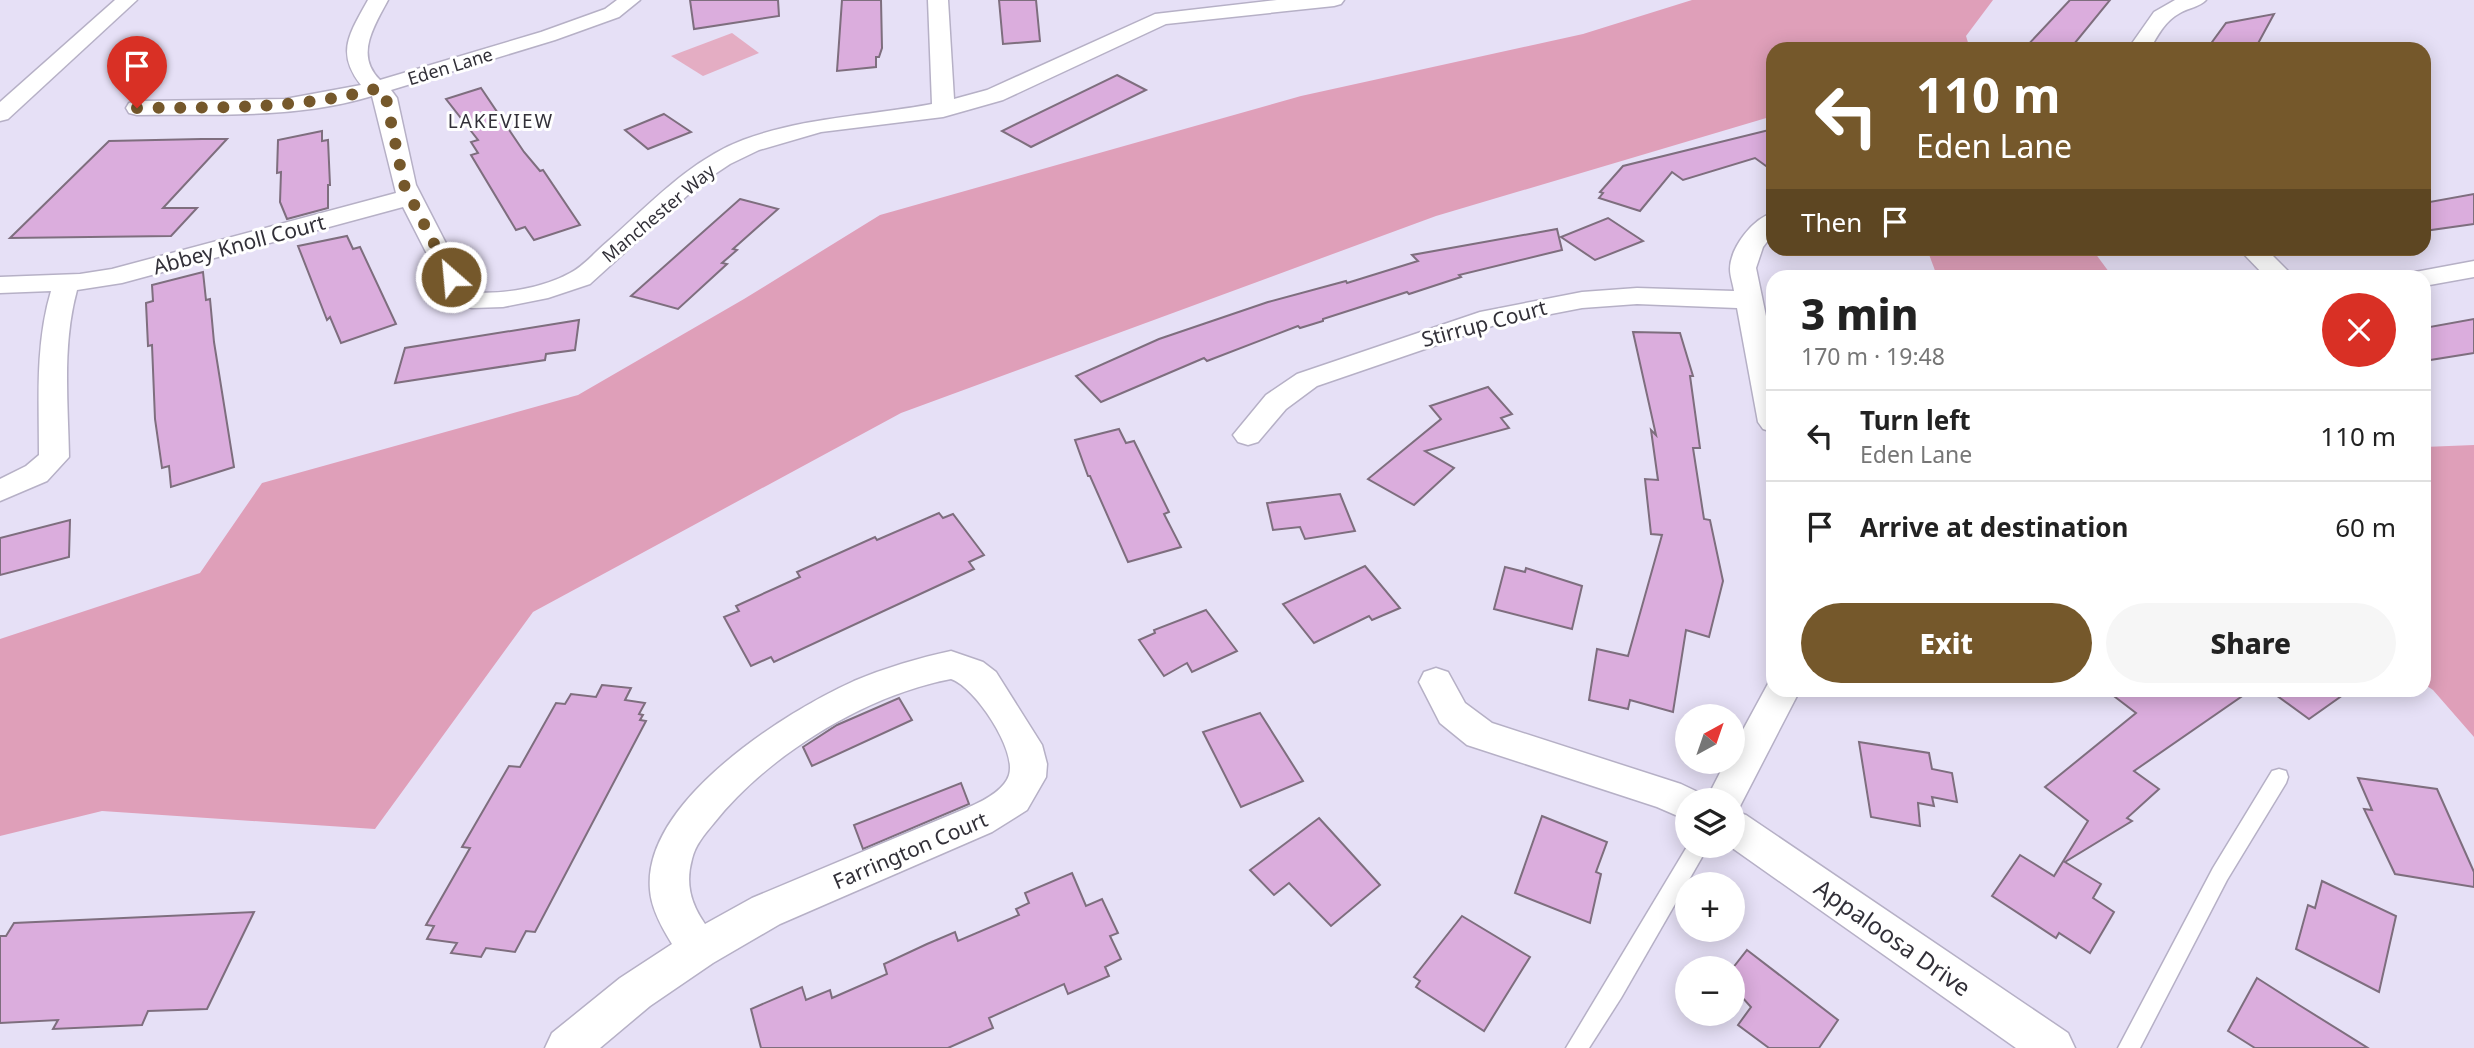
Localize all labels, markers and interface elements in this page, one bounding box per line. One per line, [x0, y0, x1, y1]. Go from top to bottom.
pin [107, 36, 167, 108]
street label: Eden Lane [404, 42, 496, 90]
icon: arrive [118, 47, 156, 85]
text: 110 m [1916, 61, 2061, 127]
icon: left [1801, 70, 1892, 161]
district label: LAKEVIEW [448, 108, 554, 134]
text: Eden Lane [1916, 124, 2072, 167]
street label: Manchester Way [596, 158, 720, 267]
icon: arrive [1876, 203, 1914, 241]
text: Then [1801, 204, 1862, 240]
street label: Abbey Knoll Court [150, 207, 329, 280]
position arrow [414, 240, 488, 314]
text: 3 min [1801, 285, 1918, 342]
street label: Stirrup Court [1418, 293, 1550, 353]
button: close [2322, 293, 2396, 367]
text: 170 m · 19:48 [1801, 340, 1945, 372]
text: Turn left [1860, 402, 1971, 438]
icon: left [1801, 417, 1839, 455]
text: 110 m [2320, 418, 2396, 454]
text: Eden Lane [1860, 438, 1972, 470]
icon: arrive [1801, 508, 1839, 546]
text: Arrive at destination [1860, 509, 2129, 545]
text: 60 m [2335, 509, 2396, 545]
button: Exit [1801, 603, 2092, 683]
button: Share [2106, 603, 2396, 683]
north arrow [1675, 704, 1745, 774]
map controls [1675, 704, 1745, 1026]
button: layers [1675, 788, 1745, 858]
street label: Farrington Court [828, 805, 992, 895]
street label: Appaloosa Drive [1808, 871, 1978, 1003]
button: + [1675, 872, 1745, 942]
button: − [1675, 956, 1745, 1026]

